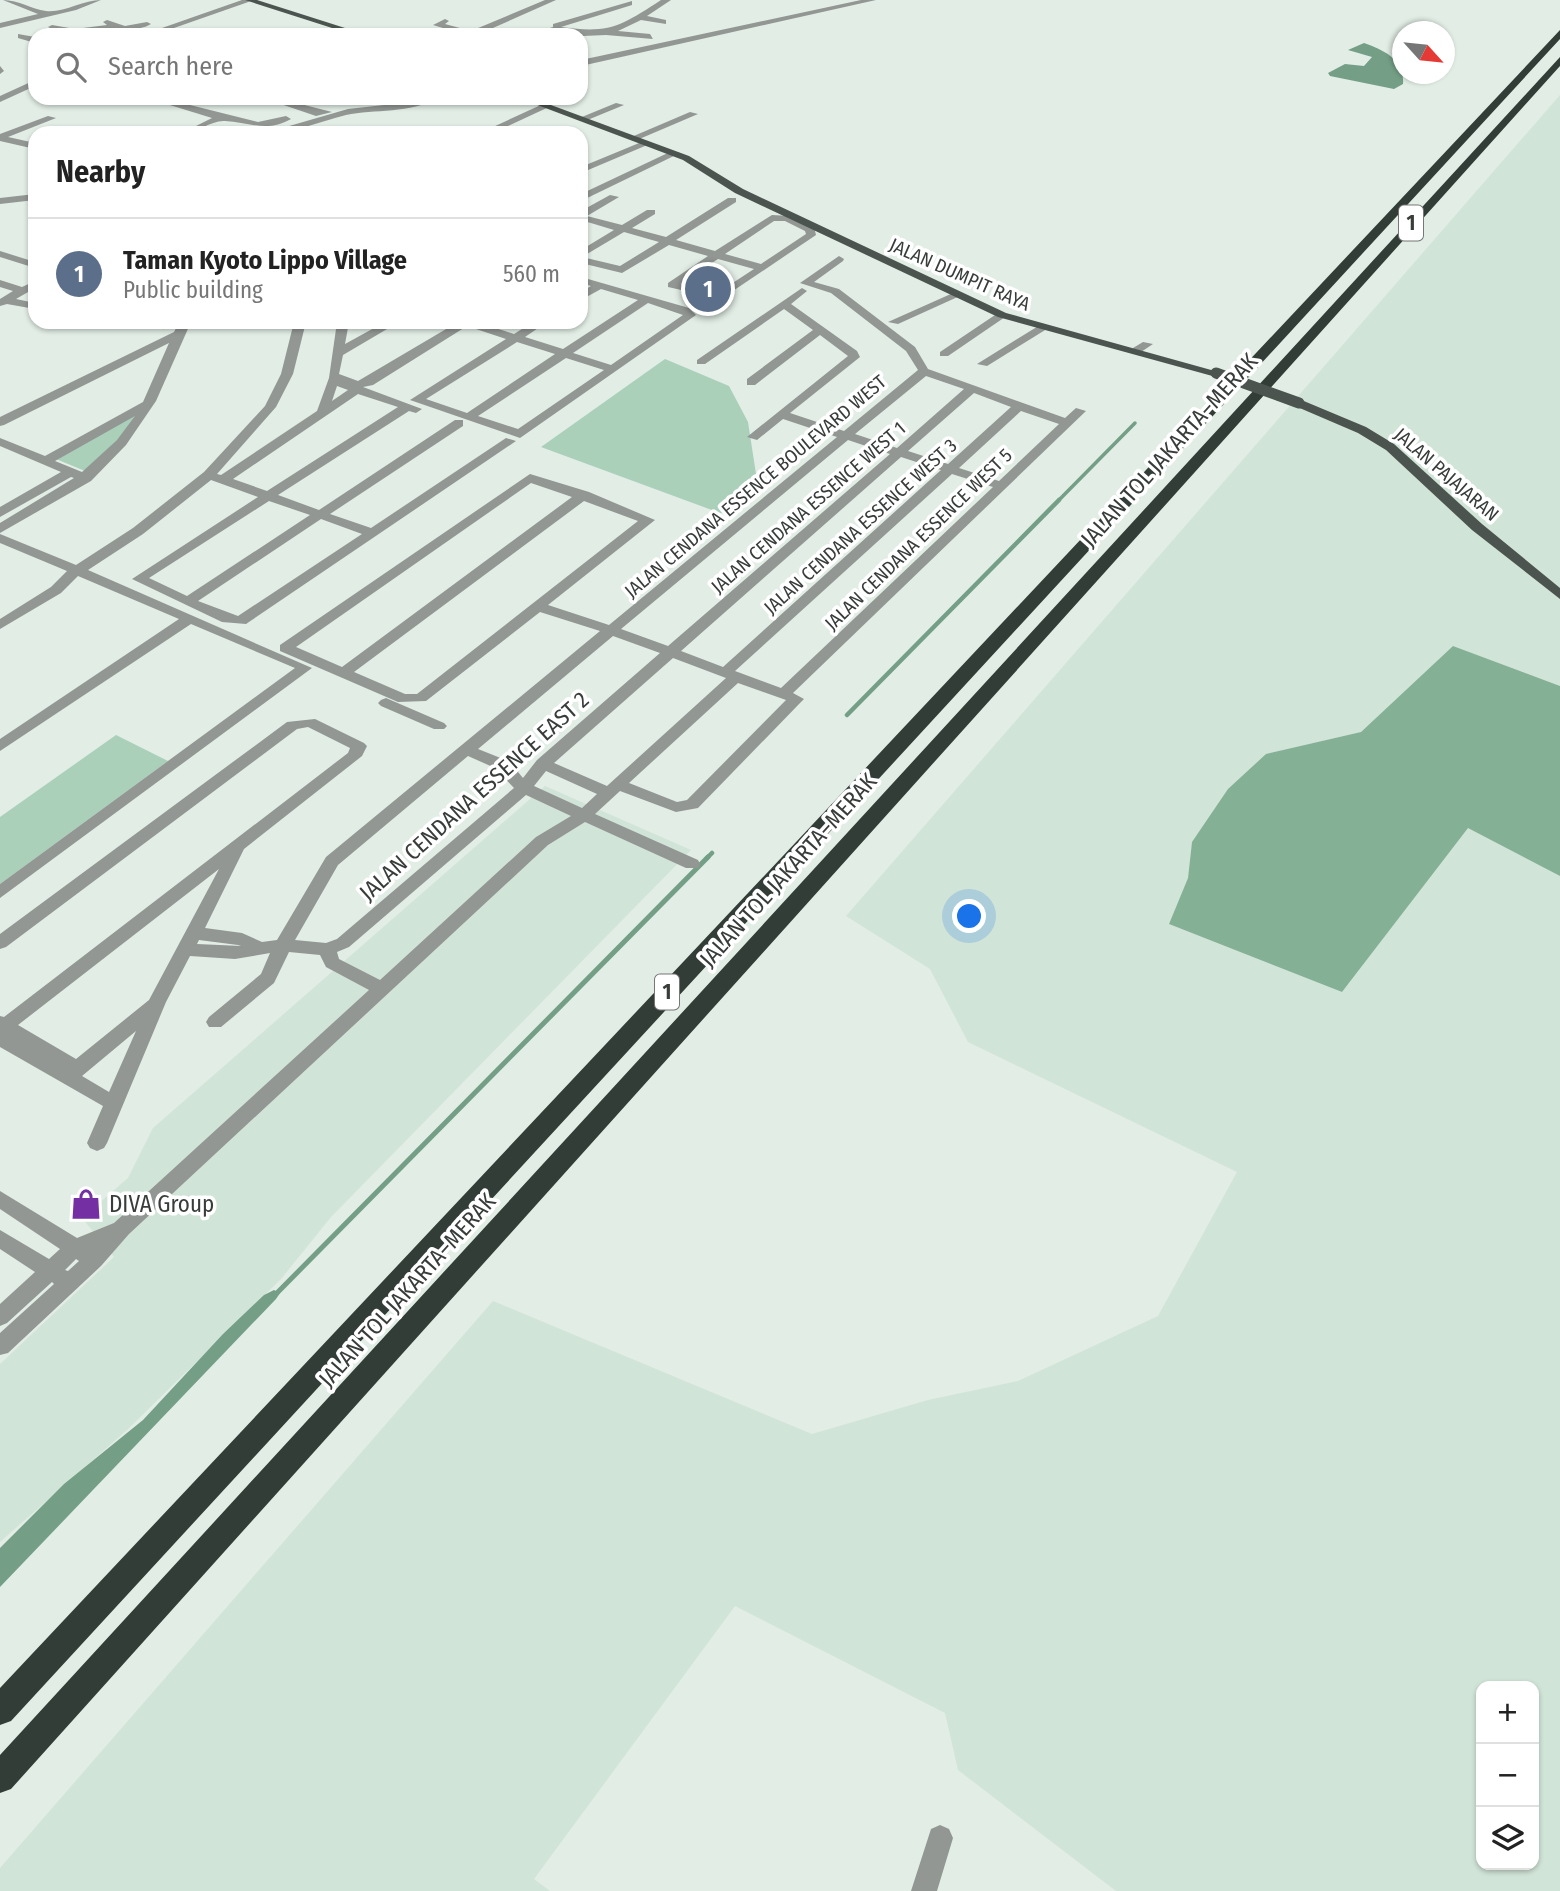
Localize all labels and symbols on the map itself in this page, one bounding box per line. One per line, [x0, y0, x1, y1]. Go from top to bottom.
north arrow [1392, 21, 1455, 84]
road number: 1 [1399, 206, 1423, 241]
street label: JALAN DUMPIT RAYA [886, 233, 1034, 316]
pin: 1 [685, 263, 731, 315]
street label: JALAN TOL JAKARTA–MERAK [1075, 347, 1264, 553]
street label: JALAN CENDANA ESSENCE BOULEVARD WEST [620, 370, 891, 603]
street label: JALAN CENDANA ESSENCE WEST 1 [706, 417, 910, 598]
street label: JALAN PAJAJARAN [1390, 423, 1504, 526]
street label: JALAN CENDANA ESSENCE WEST 3 [759, 434, 961, 619]
street label: JALAN CENDANA ESSENCE WEST 5 [820, 444, 1017, 635]
street label: JALAN CENDANA ESSENCE EAST 2 [354, 686, 594, 906]
street label: JALAN TOL JAKARTA–MERAK [694, 767, 883, 973]
your location [952, 899, 986, 933]
road number: 1 [655, 974, 679, 1010]
shop icon: DIVA Group [69, 1187, 103, 1221]
street label: JALAN TOL JAKARTA–MERAK [313, 1187, 502, 1393]
place label: DIVA Group [109, 1190, 214, 1218]

